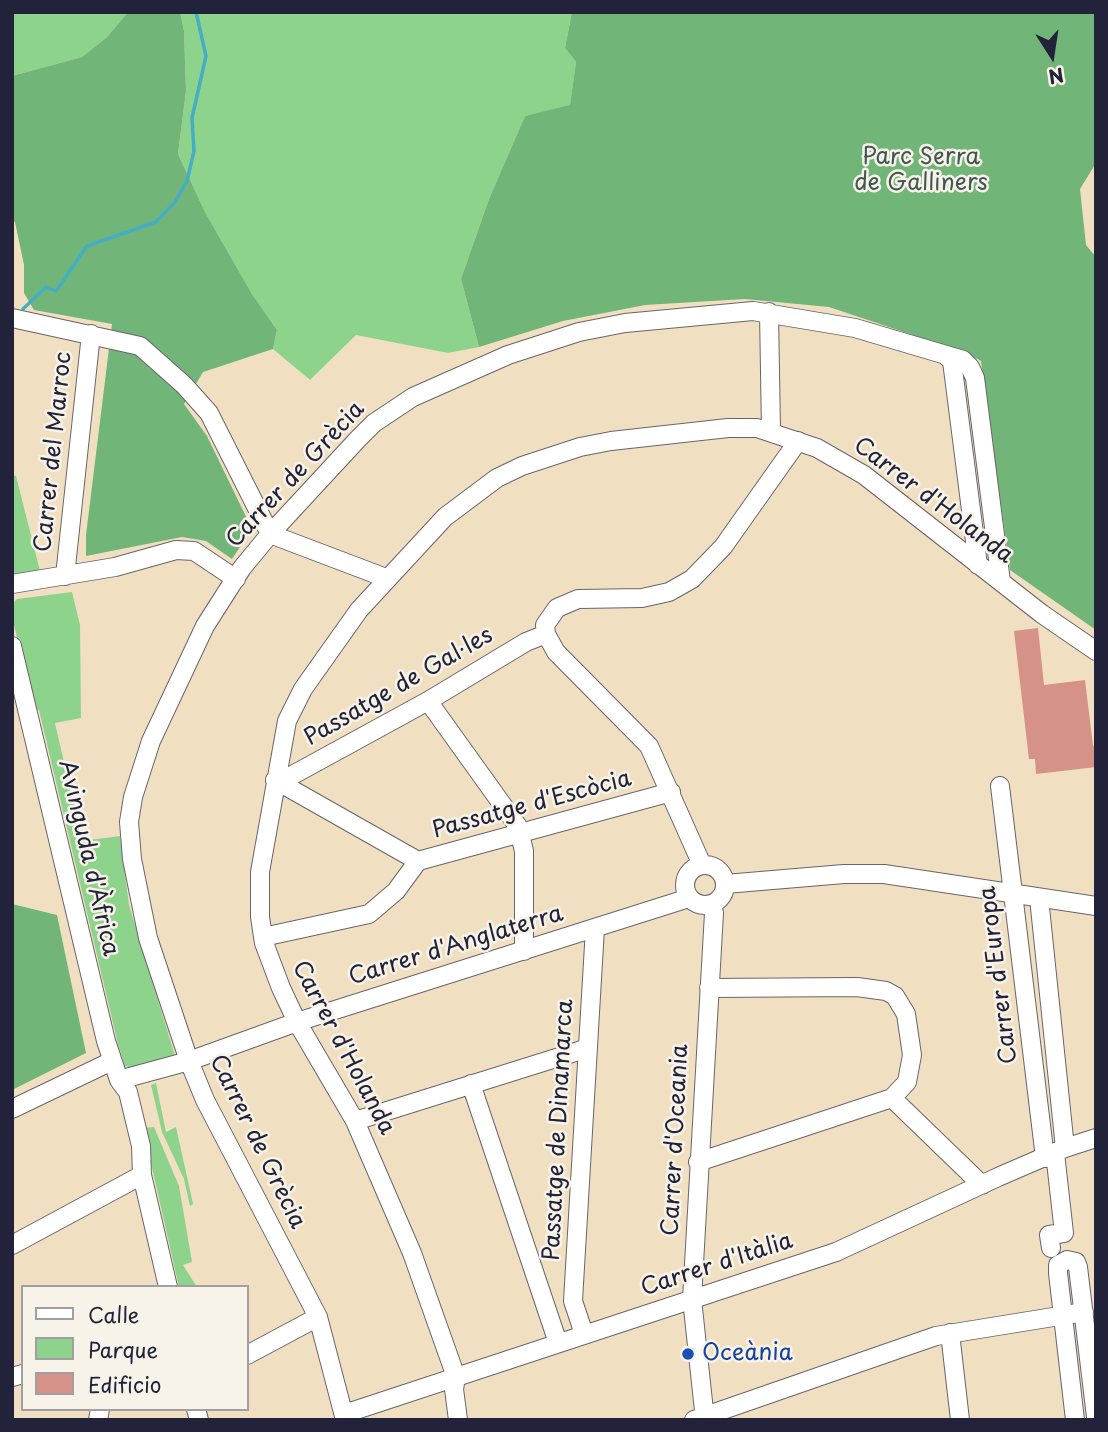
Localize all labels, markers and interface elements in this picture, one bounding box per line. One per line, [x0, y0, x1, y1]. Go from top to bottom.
north arrow [1017, 21, 1087, 91]
text: N [1046, 61, 1067, 92]
park label: Parc Serra de Galliners [854, 144, 988, 198]
street label: Carrer del Marroc [30, 351, 78, 553]
street label: Carrer de Grècia [221, 396, 371, 554]
street label: Carrer d'Holanda [848, 432, 1018, 570]
street label: Passatge de Gal·les [300, 622, 498, 752]
street label: Avinguda d'Àfrica [52, 757, 124, 959]
street label: Passatge d'Escòcia [429, 765, 635, 845]
street label: Carrer d'Europa [974, 885, 1024, 1065]
street label: Carrer d'Anglaterra [346, 900, 566, 992]
street label: Carrer d'Holanda [286, 956, 400, 1140]
street label: Passatge de Dinamarca [538, 999, 580, 1261]
street label: Carrer d'Oceania [657, 1043, 695, 1237]
street label: Carrer de Grècia [203, 1051, 311, 1233]
street label: Carrer d'Itàlia [637, 1227, 797, 1303]
legend [21, 1285, 248, 1411]
text: Calle [88, 1298, 139, 1330]
text: Parque [88, 1333, 158, 1365]
place label: Oceània [702, 1340, 793, 1368]
marker: Oceània [680, 1346, 696, 1362]
text: Edificio [88, 1368, 161, 1400]

